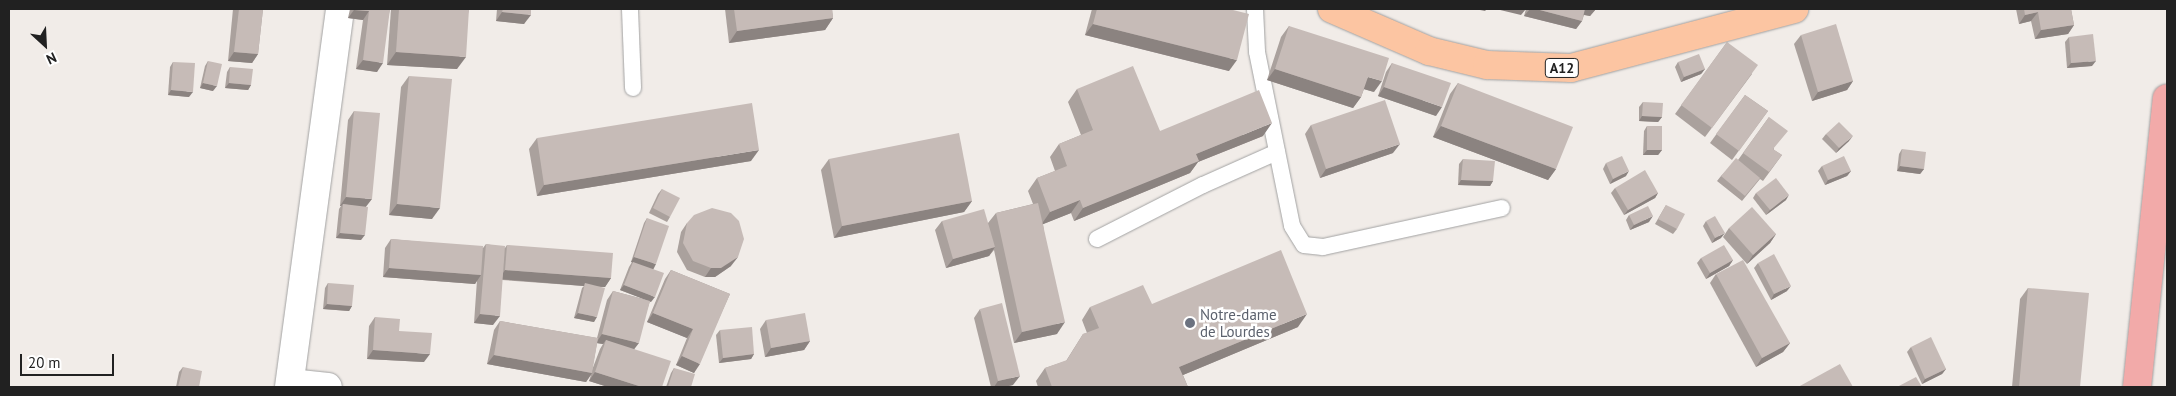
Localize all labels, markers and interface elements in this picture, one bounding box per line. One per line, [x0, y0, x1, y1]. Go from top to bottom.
north arrow [20, 20, 70, 70]
text: N [43, 48, 59, 69]
road number: A12 [1544, 56, 1580, 80]
place label: Notre-dame de Lourdes [1200, 305, 1277, 340]
marker: Notre-dame de Lourdes [1184, 317, 1196, 329]
scale bar [22, 344, 116, 376]
text: 20 m [28, 353, 61, 372]

